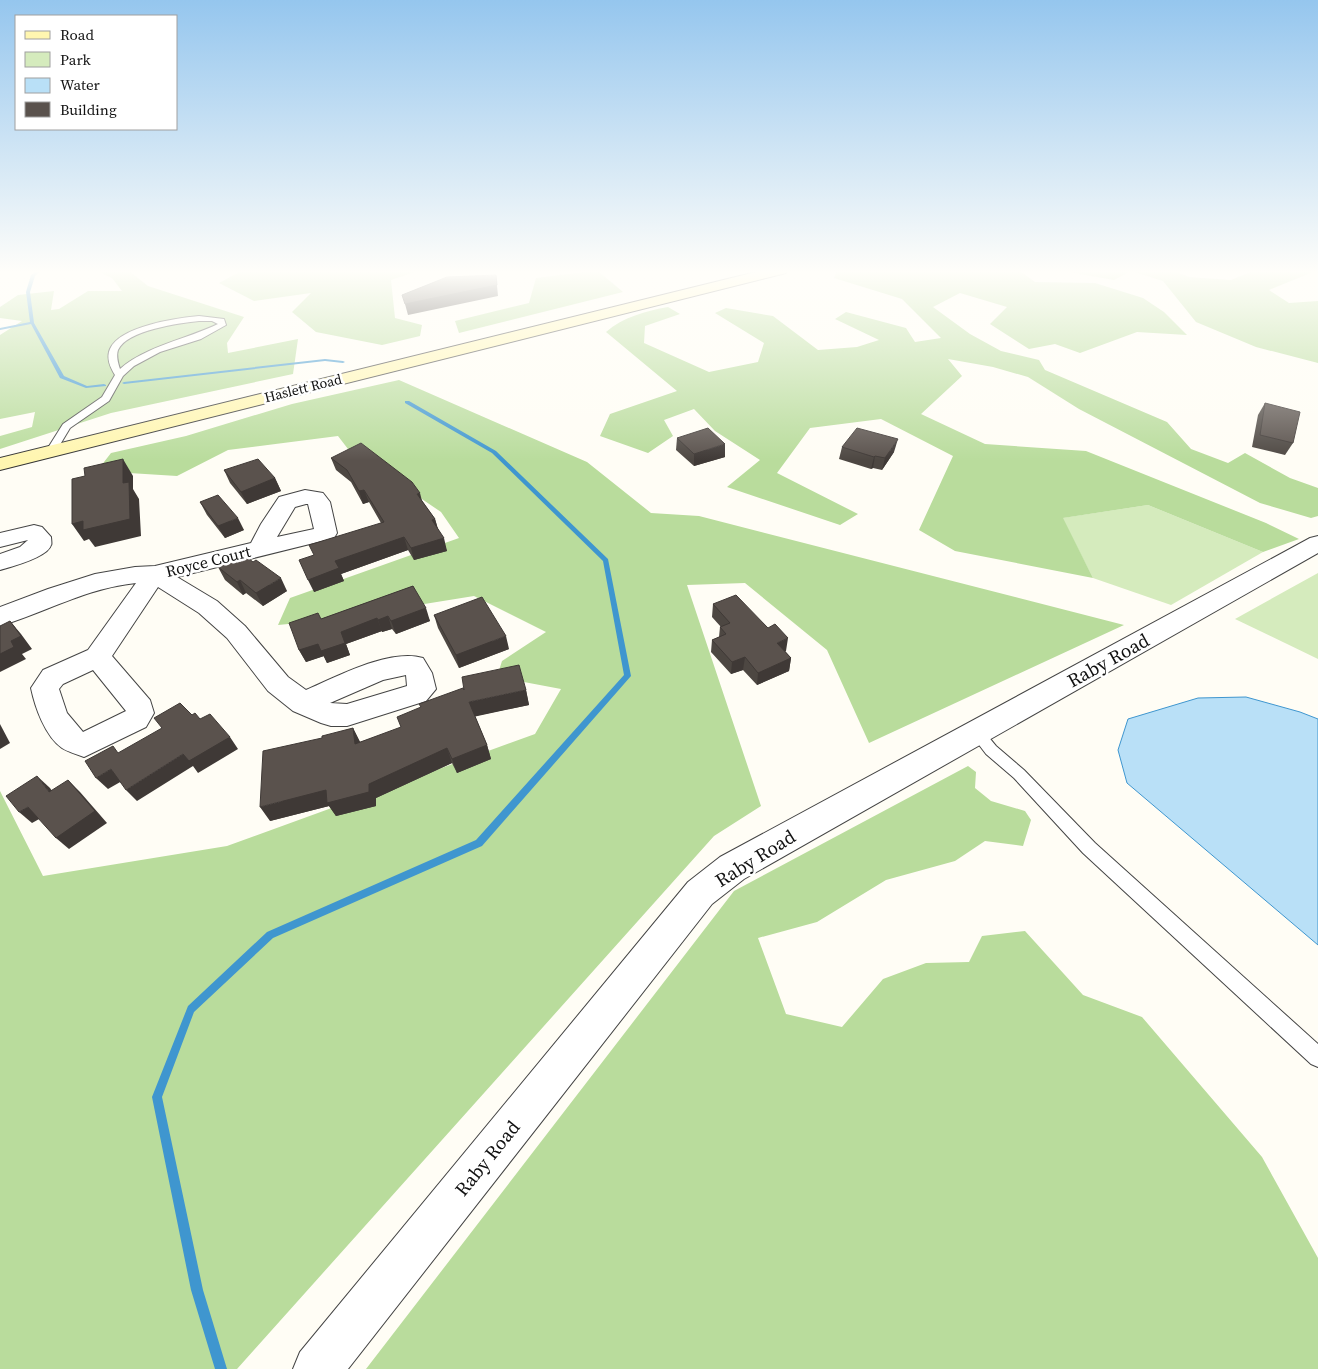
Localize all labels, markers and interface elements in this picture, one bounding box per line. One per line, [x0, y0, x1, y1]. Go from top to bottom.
legend [15, 15, 178, 130]
text: Road [60, 24, 94, 45]
text: Park [60, 49, 92, 70]
text: Water [60, 74, 101, 95]
text: Building [60, 99, 117, 120]
street label: Haslett Road [262, 369, 344, 407]
street label: Royce Court [163, 540, 254, 582]
street label: Raby Road [1062, 627, 1154, 693]
street label: Raby Road [710, 823, 800, 893]
street label: Raby Road [449, 1115, 526, 1201]

